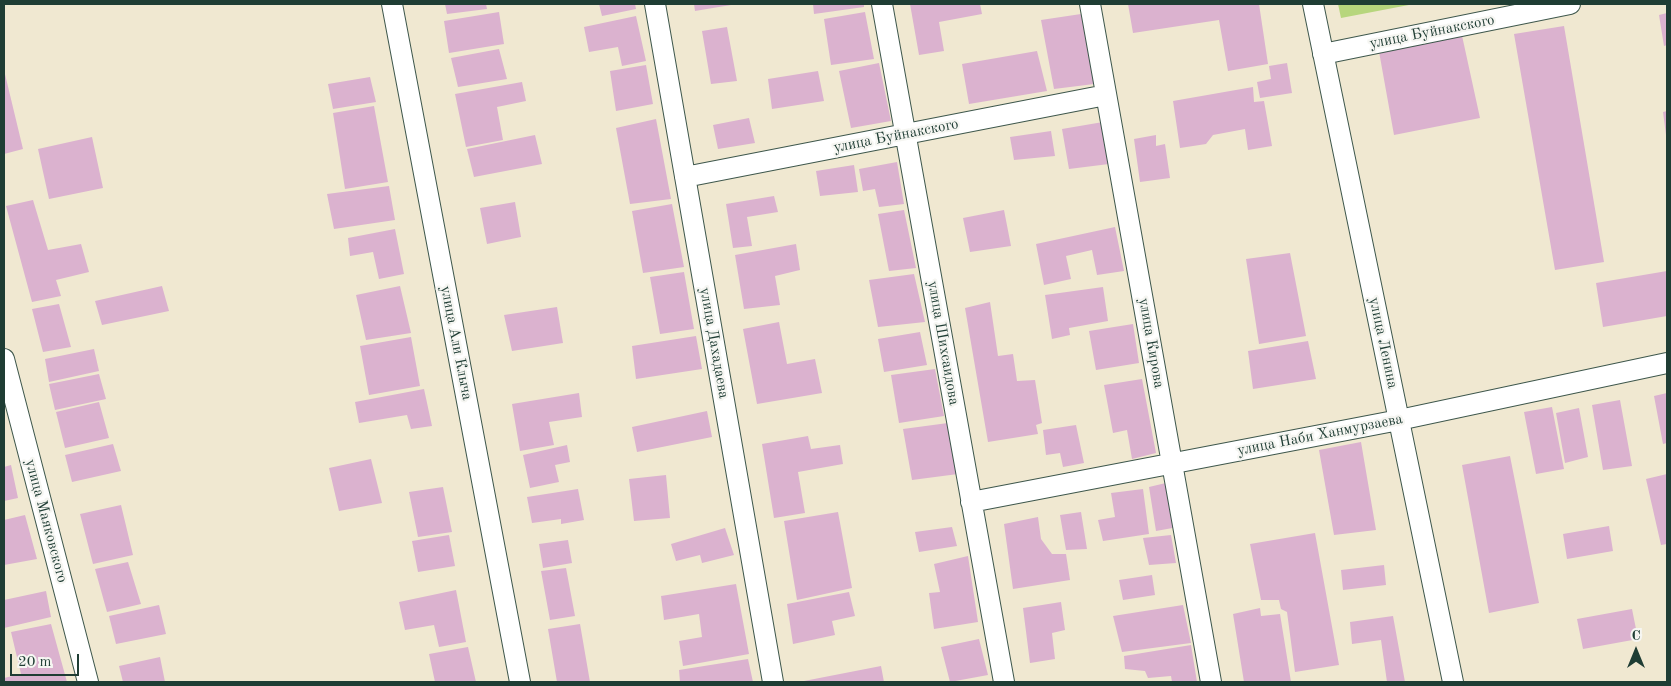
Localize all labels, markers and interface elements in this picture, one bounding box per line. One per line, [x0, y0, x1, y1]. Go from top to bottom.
street label: улица Буйнакского [1368, 11, 1496, 53]
street label: улица Буйнакского [832, 115, 960, 157]
street label: улица Шихсаидова [923, 279, 963, 407]
street label: улица Али Клыча [436, 284, 476, 402]
street label: улица Дахадаева [695, 286, 733, 400]
street label: улица Кирова [1134, 296, 1168, 390]
street label: улица Ленина [1365, 296, 1401, 390]
street label: улица Наби Ханмурзаева [1236, 410, 1404, 460]
street label: улица Маяковского [21, 457, 71, 585]
north arrow [1611, 626, 1661, 676]
text: С [1631, 629, 1641, 643]
scale bar [12, 644, 81, 676]
text: 20 m [18, 655, 52, 670]

